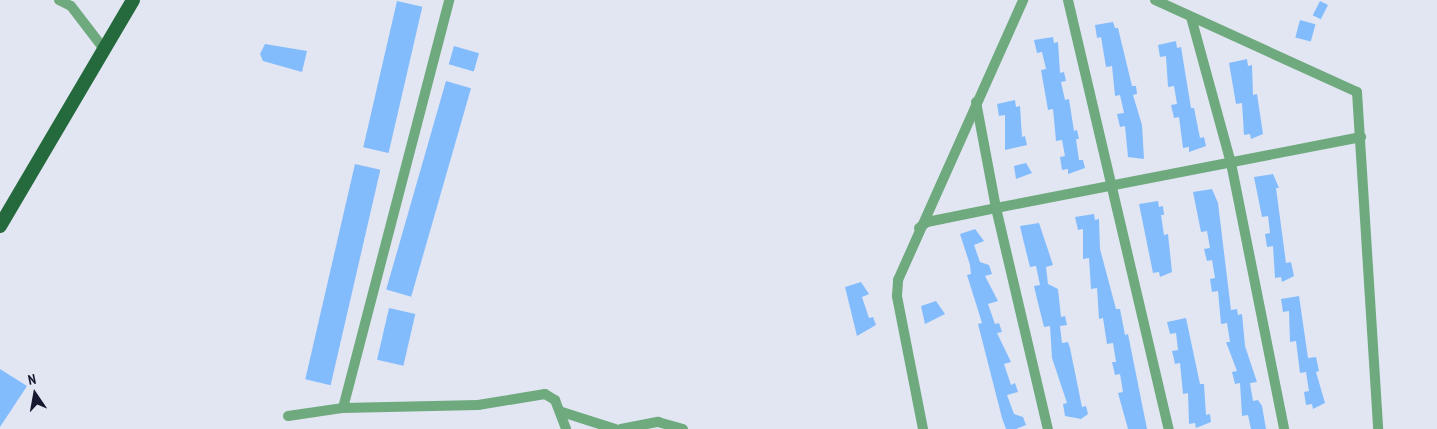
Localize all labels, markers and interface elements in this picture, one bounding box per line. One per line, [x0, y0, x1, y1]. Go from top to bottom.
north arrow [10, 369, 60, 419]
text: N [26, 370, 37, 389]

